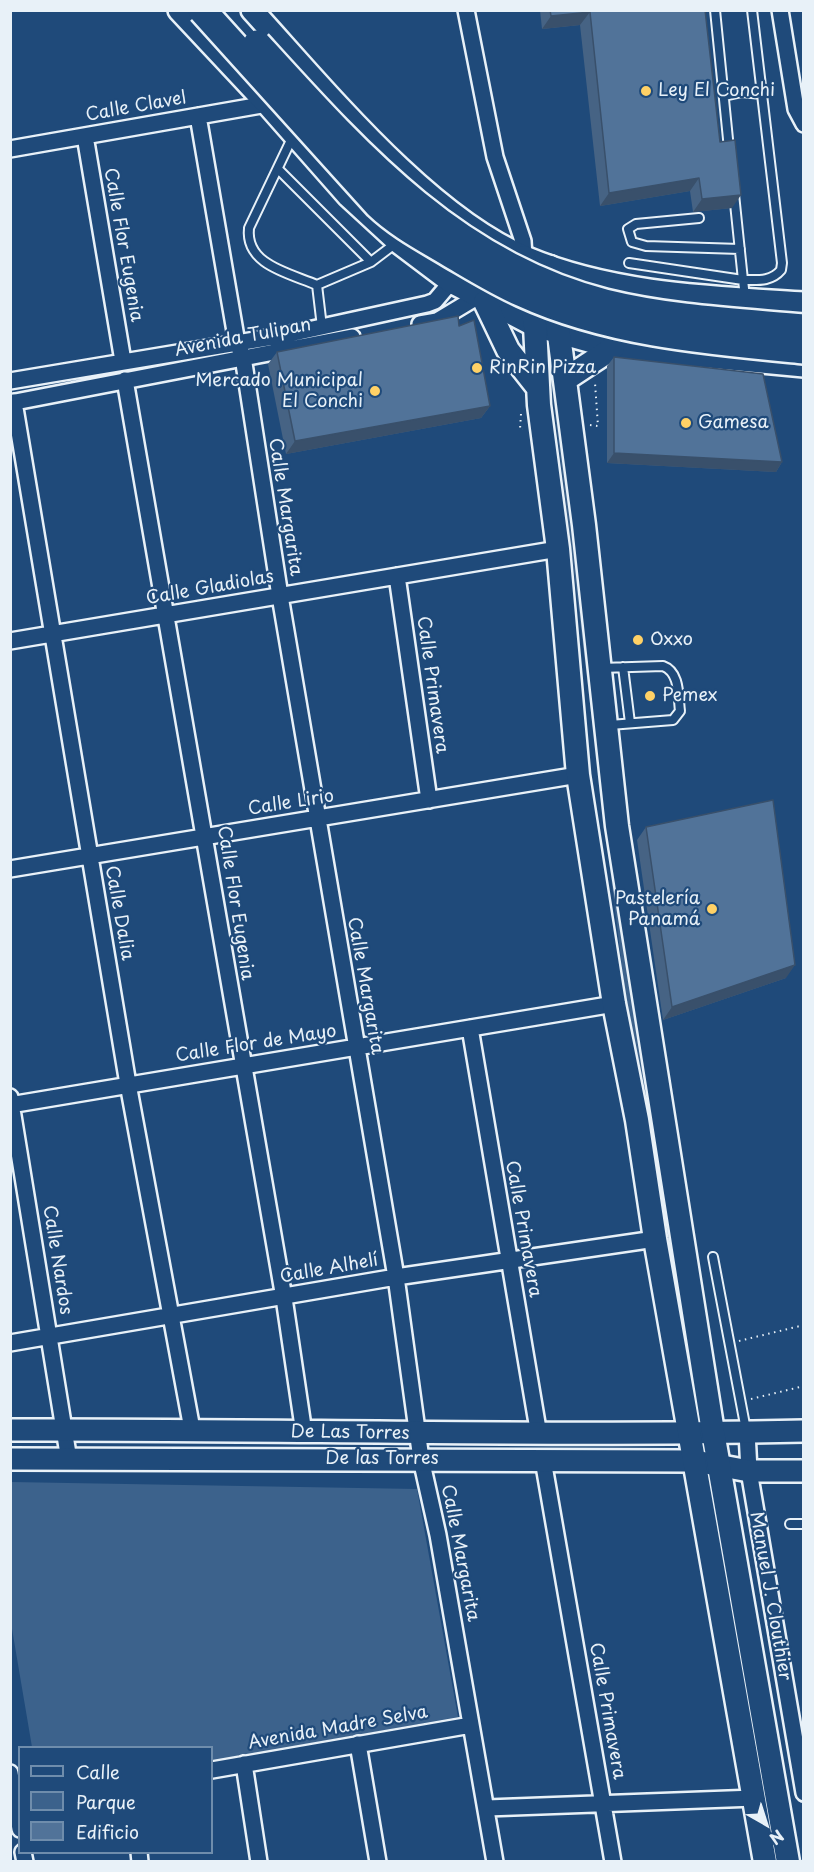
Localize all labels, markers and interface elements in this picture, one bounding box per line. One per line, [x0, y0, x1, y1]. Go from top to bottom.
place label: Ley El Conchi [658, 80, 775, 102]
marker: Ley El Conchi [639, 84, 653, 98]
street label: Calle Clavel [84, 88, 188, 126]
street label: Calle Flor Eugenia [99, 166, 147, 324]
street label: Avenida Tulipan [173, 314, 313, 362]
place label: RinRin Pizza [489, 357, 596, 379]
marker: RinRin Pizza [470, 361, 484, 375]
place label: Mercado Municipal El Conchi [195, 370, 363, 412]
marker: Mercado Municipal El Conchi [368, 384, 382, 398]
place label: Gamesa [698, 412, 769, 434]
marker: Gamesa [679, 416, 693, 430]
street label: Calle Margarita [263, 437, 307, 577]
street label: Calle Gladiolas [144, 566, 276, 610]
street label: Calle Primavera [412, 615, 452, 755]
place label: Oxxo [650, 629, 693, 651]
marker: Oxxo [631, 633, 645, 647]
place label: Pemex [662, 685, 717, 707]
marker: Pemex [643, 689, 657, 703]
street label: Calle Lirio [246, 786, 336, 820]
street label: Calle Flor Eugenia [212, 824, 258, 982]
street label: Calle Dalia [100, 864, 138, 962]
place label: Pastelería Panamá [615, 888, 700, 930]
marker: Pastelería Panamá [705, 902, 719, 916]
street label: Calle Margarita [342, 916, 388, 1056]
street label: Calle Flor de Mayo [174, 1021, 338, 1067]
street label: Calle Primavera [500, 1159, 546, 1299]
street label: Calle Nardos [38, 1204, 76, 1316]
street label: Calle Alhelí [278, 1250, 380, 1288]
street label: De Las Torres [290, 1421, 410, 1445]
street label: De las Torres [325, 1448, 439, 1470]
street label: Calle Margarita [436, 1483, 484, 1623]
street label: Manuel J. Clouthier [745, 1510, 795, 1682]
street label: Calle Primavera [584, 1641, 630, 1781]
street label: Avenida Madre Selva [247, 1702, 429, 1754]
legend [18, 1746, 213, 1854]
text: Calle [76, 1758, 120, 1785]
text: Parque [76, 1788, 136, 1815]
north arrow [736, 1794, 796, 1854]
text: Edificio [76, 1818, 139, 1845]
text: N [765, 1825, 790, 1851]

